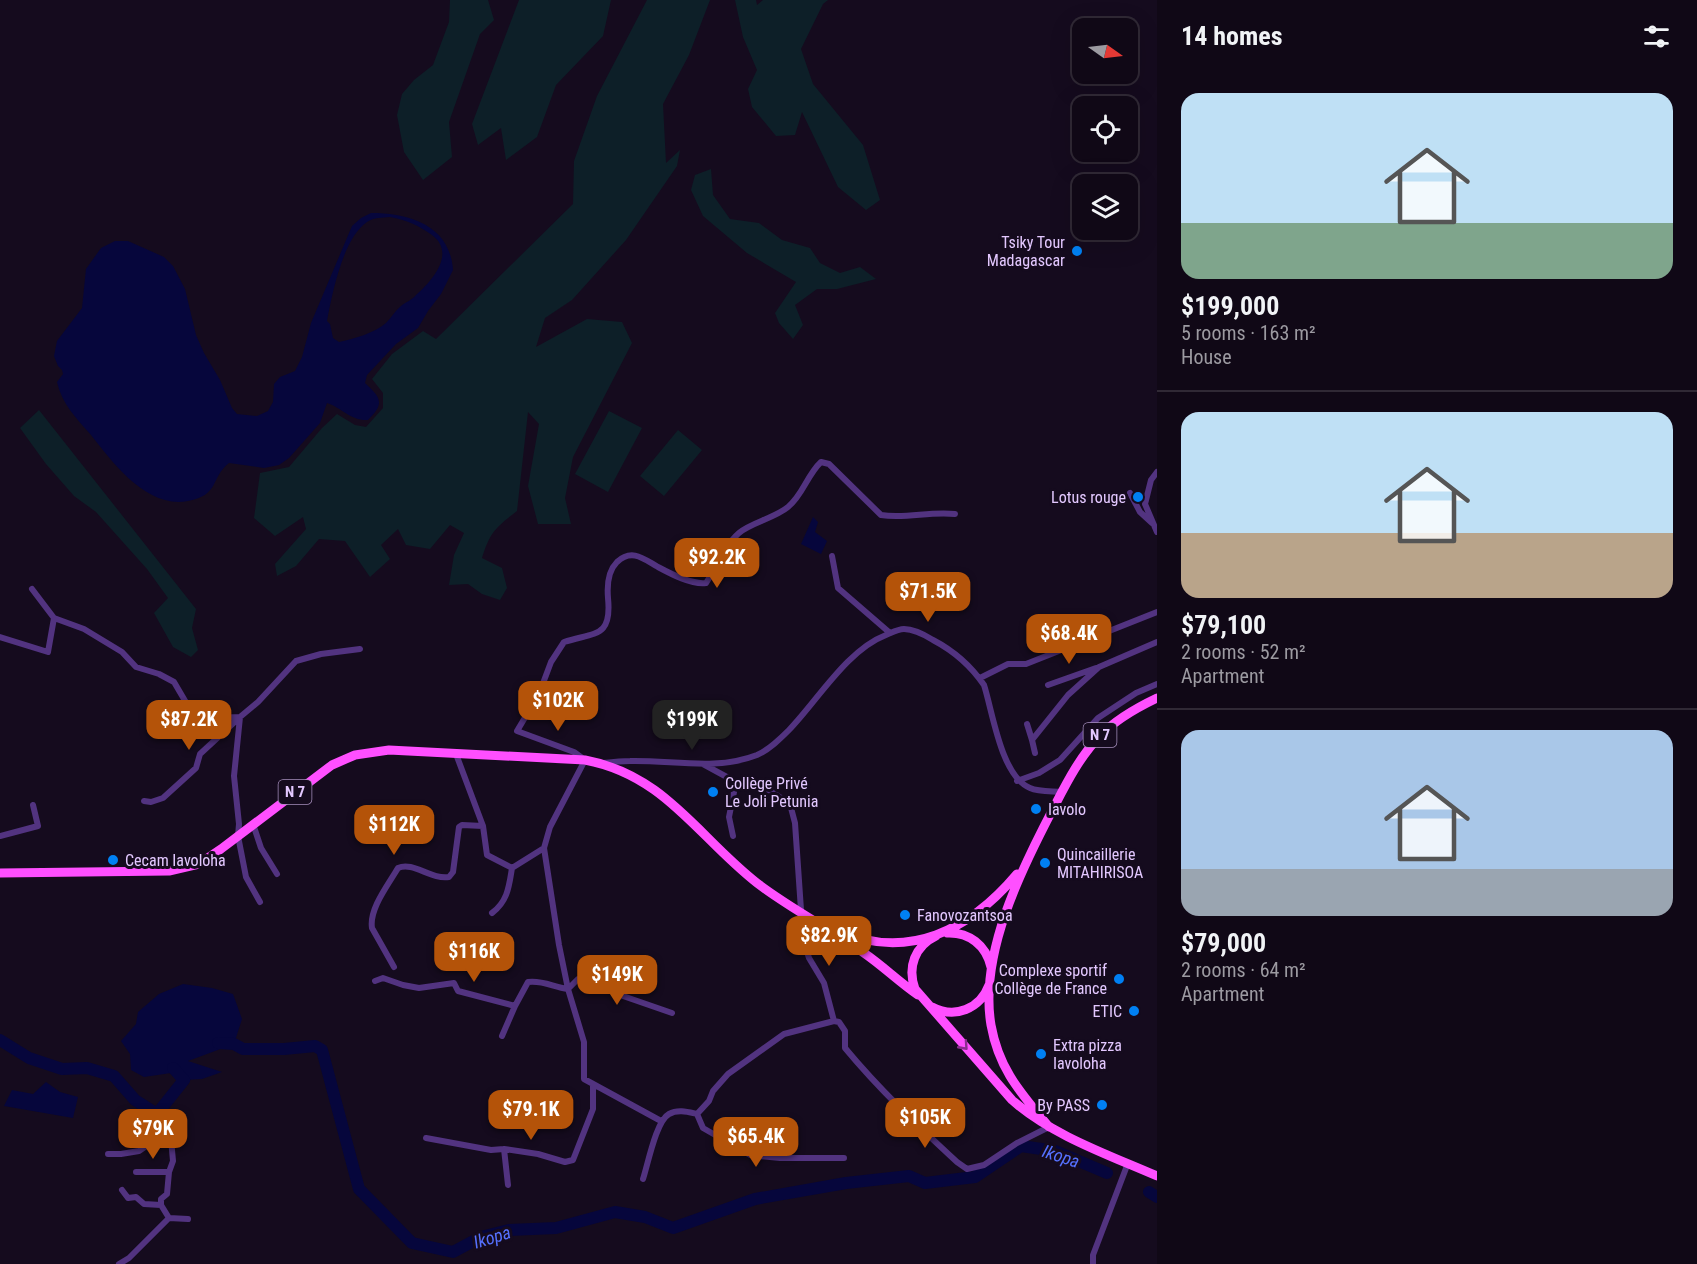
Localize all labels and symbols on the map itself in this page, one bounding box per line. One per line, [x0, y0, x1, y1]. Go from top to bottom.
north arrow [1072, 18, 1138, 84]
place label: Tsiky Tour Madagascar [987, 233, 1065, 270]
marker: Tsiky Tour Madagascar [1070, 244, 1084, 258]
place label: Lotus rouge [1051, 488, 1126, 507]
marker: Lotus rouge [1131, 490, 1145, 504]
pin: $92.2K [668, 538, 766, 589]
pin: $71.5K [879, 572, 977, 623]
pin: $68.4K [1020, 614, 1118, 665]
pin: $102K [516, 681, 600, 732]
pin: $87.2K [140, 700, 238, 751]
pin: $199K [650, 700, 734, 751]
road number: N 7 [1084, 723, 1116, 747]
place label: Collège Privé Le Joli Petunia [725, 774, 818, 811]
road number: N 7 [278, 780, 312, 804]
marker: Collège Privé Le Joli Petunia [706, 785, 720, 799]
place label: Iavolo [1048, 800, 1086, 819]
marker: Iavolo [1029, 802, 1043, 816]
pin: $112K [352, 805, 436, 856]
place label: Quincaillerie MITAHIRISOA [1057, 845, 1143, 882]
place label: Cecam Iavoloha [125, 851, 226, 870]
marker: Cecam Iavoloha [106, 853, 120, 867]
marker: Quincaillerie MITAHIRISOA [1038, 856, 1052, 870]
place label: Fanovozantsoa [917, 906, 1013, 925]
marker: Fanovozantsoa [898, 908, 912, 922]
pin: $82.9K [780, 916, 878, 967]
pin: $116K [432, 932, 516, 983]
pin: $149K [575, 955, 659, 1006]
place label: Complexe sportif Collège de France [995, 961, 1107, 998]
marker: Complexe sportif Collège de France [1112, 972, 1126, 986]
place label: ETIC [1092, 1002, 1122, 1021]
marker: ETIC [1127, 1004, 1141, 1018]
place label: Extra pizza Iavoloha [1053, 1036, 1122, 1073]
one-way arrow [957, 1039, 968, 1049]
marker: Extra pizza Iavoloha [1034, 1047, 1048, 1061]
pin: $79.1K [482, 1090, 580, 1141]
place label: By PASS [1037, 1096, 1090, 1115]
pin: $105K [883, 1098, 967, 1149]
marker: By PASS [1095, 1098, 1109, 1112]
pin: $79K [117, 1109, 189, 1160]
pin: $65.4K [707, 1117, 805, 1168]
water label: Ikopa [1040, 1140, 1082, 1172]
water label: Ikopa [471, 1221, 513, 1253]

